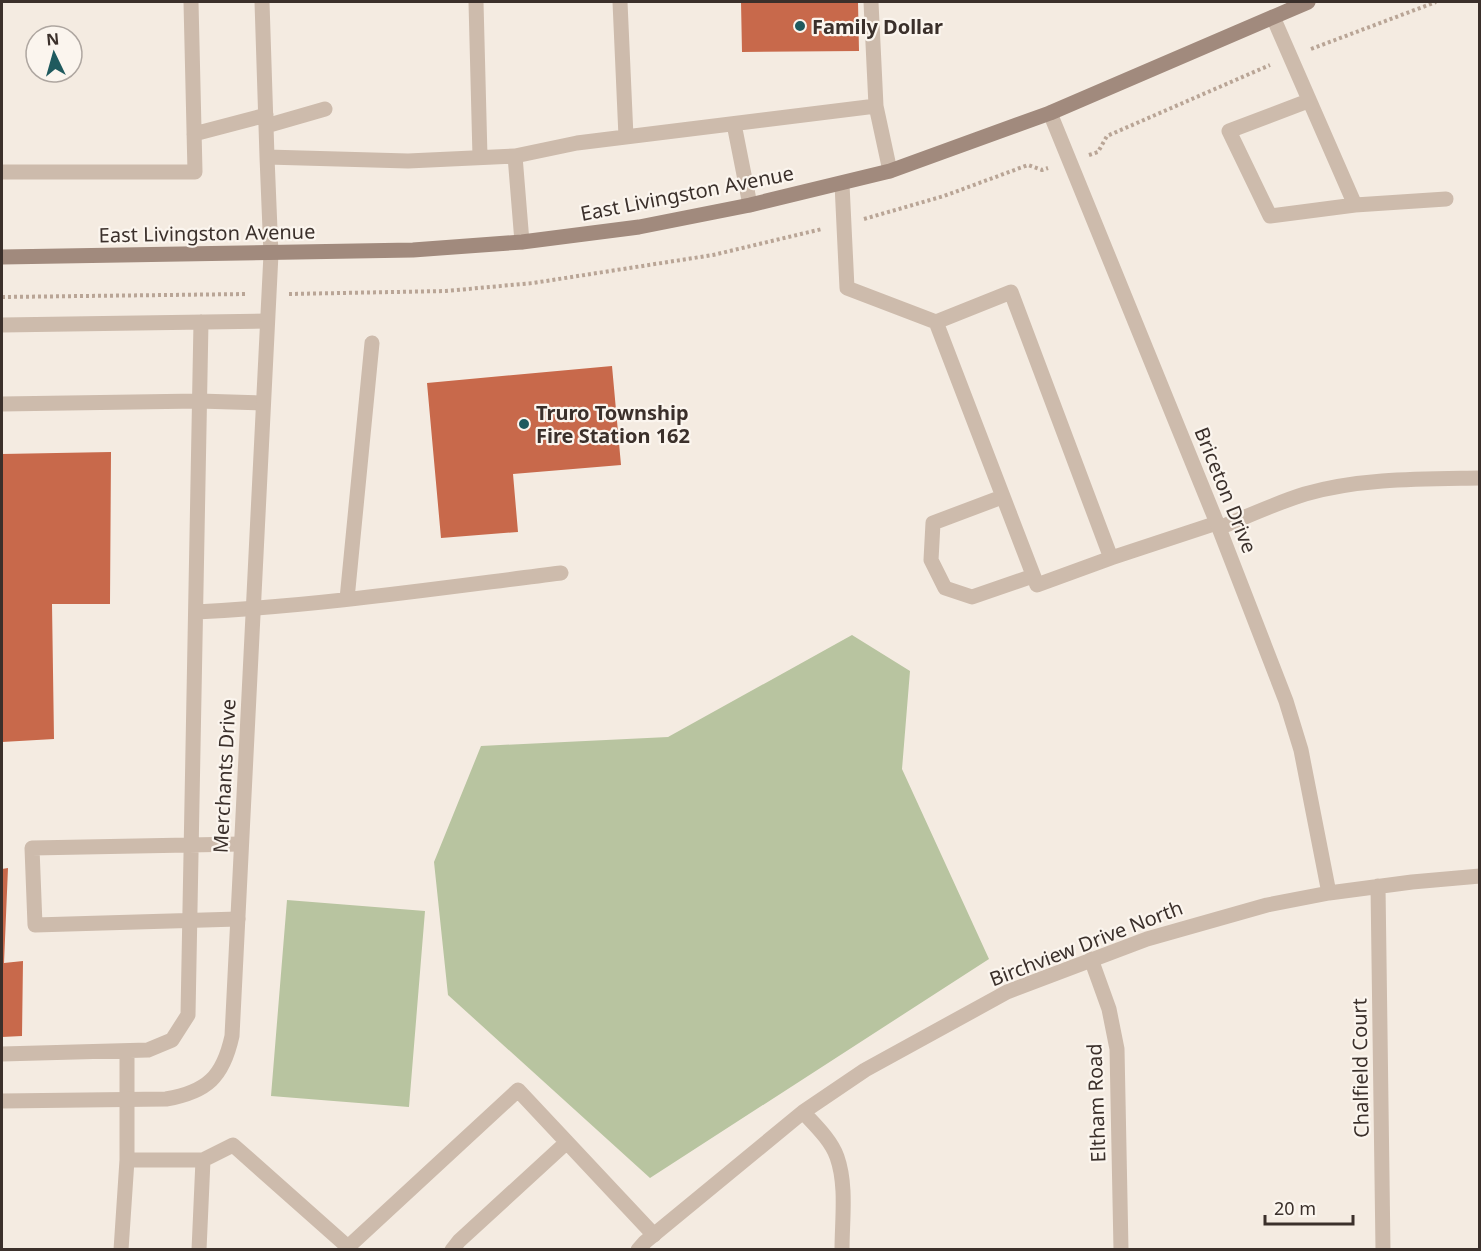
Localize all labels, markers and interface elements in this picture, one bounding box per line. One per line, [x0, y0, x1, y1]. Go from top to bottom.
place label: Family Dollar [812, 13, 943, 40]
marker: Family Dollar [793, 19, 807, 33]
north arrow [24, 24, 84, 84]
text: N [45, 28, 60, 51]
street label: East Livingston Avenue [578, 159, 796, 227]
street label: East Livingston Avenue [98, 218, 316, 248]
place label: Truro Township Fire Station 162 [536, 399, 690, 449]
marker: Truro Township Fire Station 162 [517, 417, 531, 431]
street label: Briceton Drive [1188, 423, 1264, 557]
street label: Merchants Drive [206, 698, 242, 854]
street label: Birchview Drive North [986, 894, 1186, 992]
street label: Chalfield Court [1345, 998, 1375, 1138]
street label: Eltham Road [1080, 1043, 1112, 1163]
scale bar [1265, 1188, 1354, 1226]
text: 20 m [1274, 1196, 1316, 1220]

